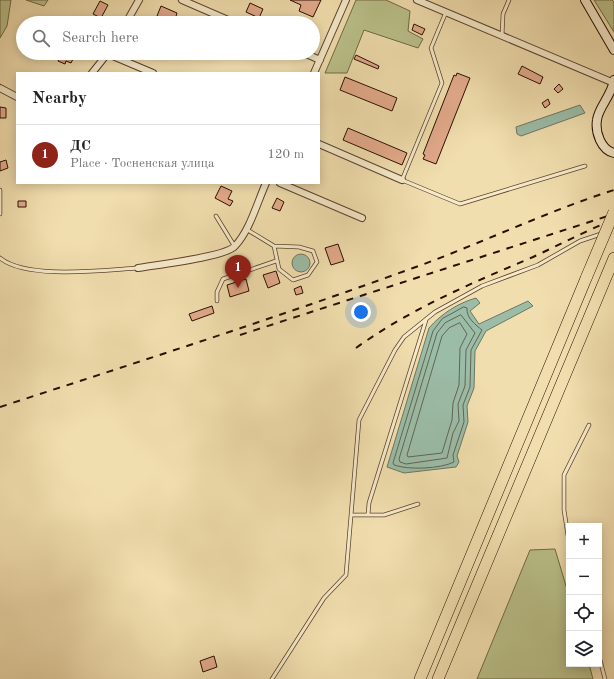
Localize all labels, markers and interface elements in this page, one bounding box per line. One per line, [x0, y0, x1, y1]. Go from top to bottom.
search box [16, 16, 320, 60]
icon: search [30, 27, 52, 49]
text: Search here [62, 31, 139, 46]
text: Nearby [32, 90, 87, 107]
text: ДС [70, 139, 91, 154]
text: 1 [41, 148, 49, 161]
text: 120 m [267, 148, 304, 161]
text: Place · Тосненская улица [70, 157, 214, 170]
pin: 1 [225, 255, 251, 288]
your location [351, 302, 371, 322]
map controls [566, 523, 602, 667]
button: + [566, 523, 602, 559]
button: − [566, 559, 602, 595]
button: locate [566, 595, 602, 631]
button: layers [566, 631, 602, 667]

